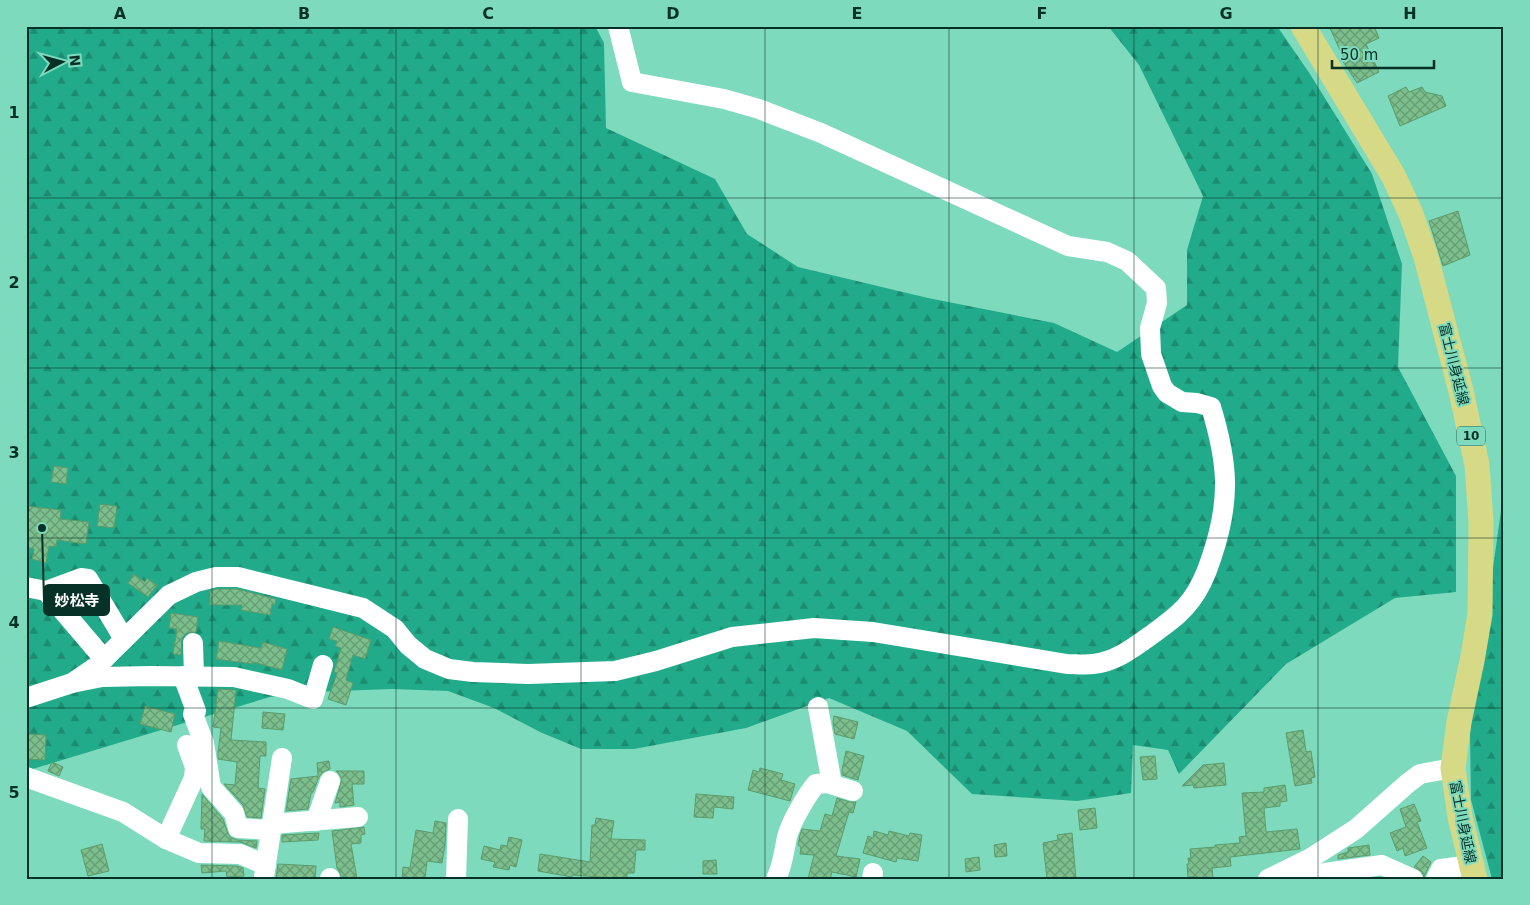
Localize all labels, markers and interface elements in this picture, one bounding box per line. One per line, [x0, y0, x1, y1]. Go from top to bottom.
text: A [114, 4, 127, 23]
text: B [298, 4, 310, 23]
text: C [482, 4, 494, 23]
text: D [666, 4, 680, 23]
text: E [852, 4, 862, 23]
text: F [1037, 4, 1047, 23]
text: G [1219, 4, 1233, 23]
text: H [1403, 4, 1417, 23]
north arrow [38, 38, 88, 88]
scale bar [1332, 38, 1435, 70]
text: 50 m [1340, 46, 1378, 64]
text: N [66, 54, 83, 67]
text: 1 [8, 103, 20, 122]
text: 2 [8, 273, 20, 292]
street label: 富士川身延線 [1436, 321, 1472, 407]
road number: 10 [1457, 426, 1485, 446]
text: 3 [8, 443, 20, 462]
callout: 妙松寺 [44, 585, 109, 615]
text: 妙松寺 [54, 592, 100, 610]
text: 4 [8, 613, 20, 632]
street label: 富士川身延線 [1447, 779, 1479, 865]
text: 5 [8, 783, 20, 802]

